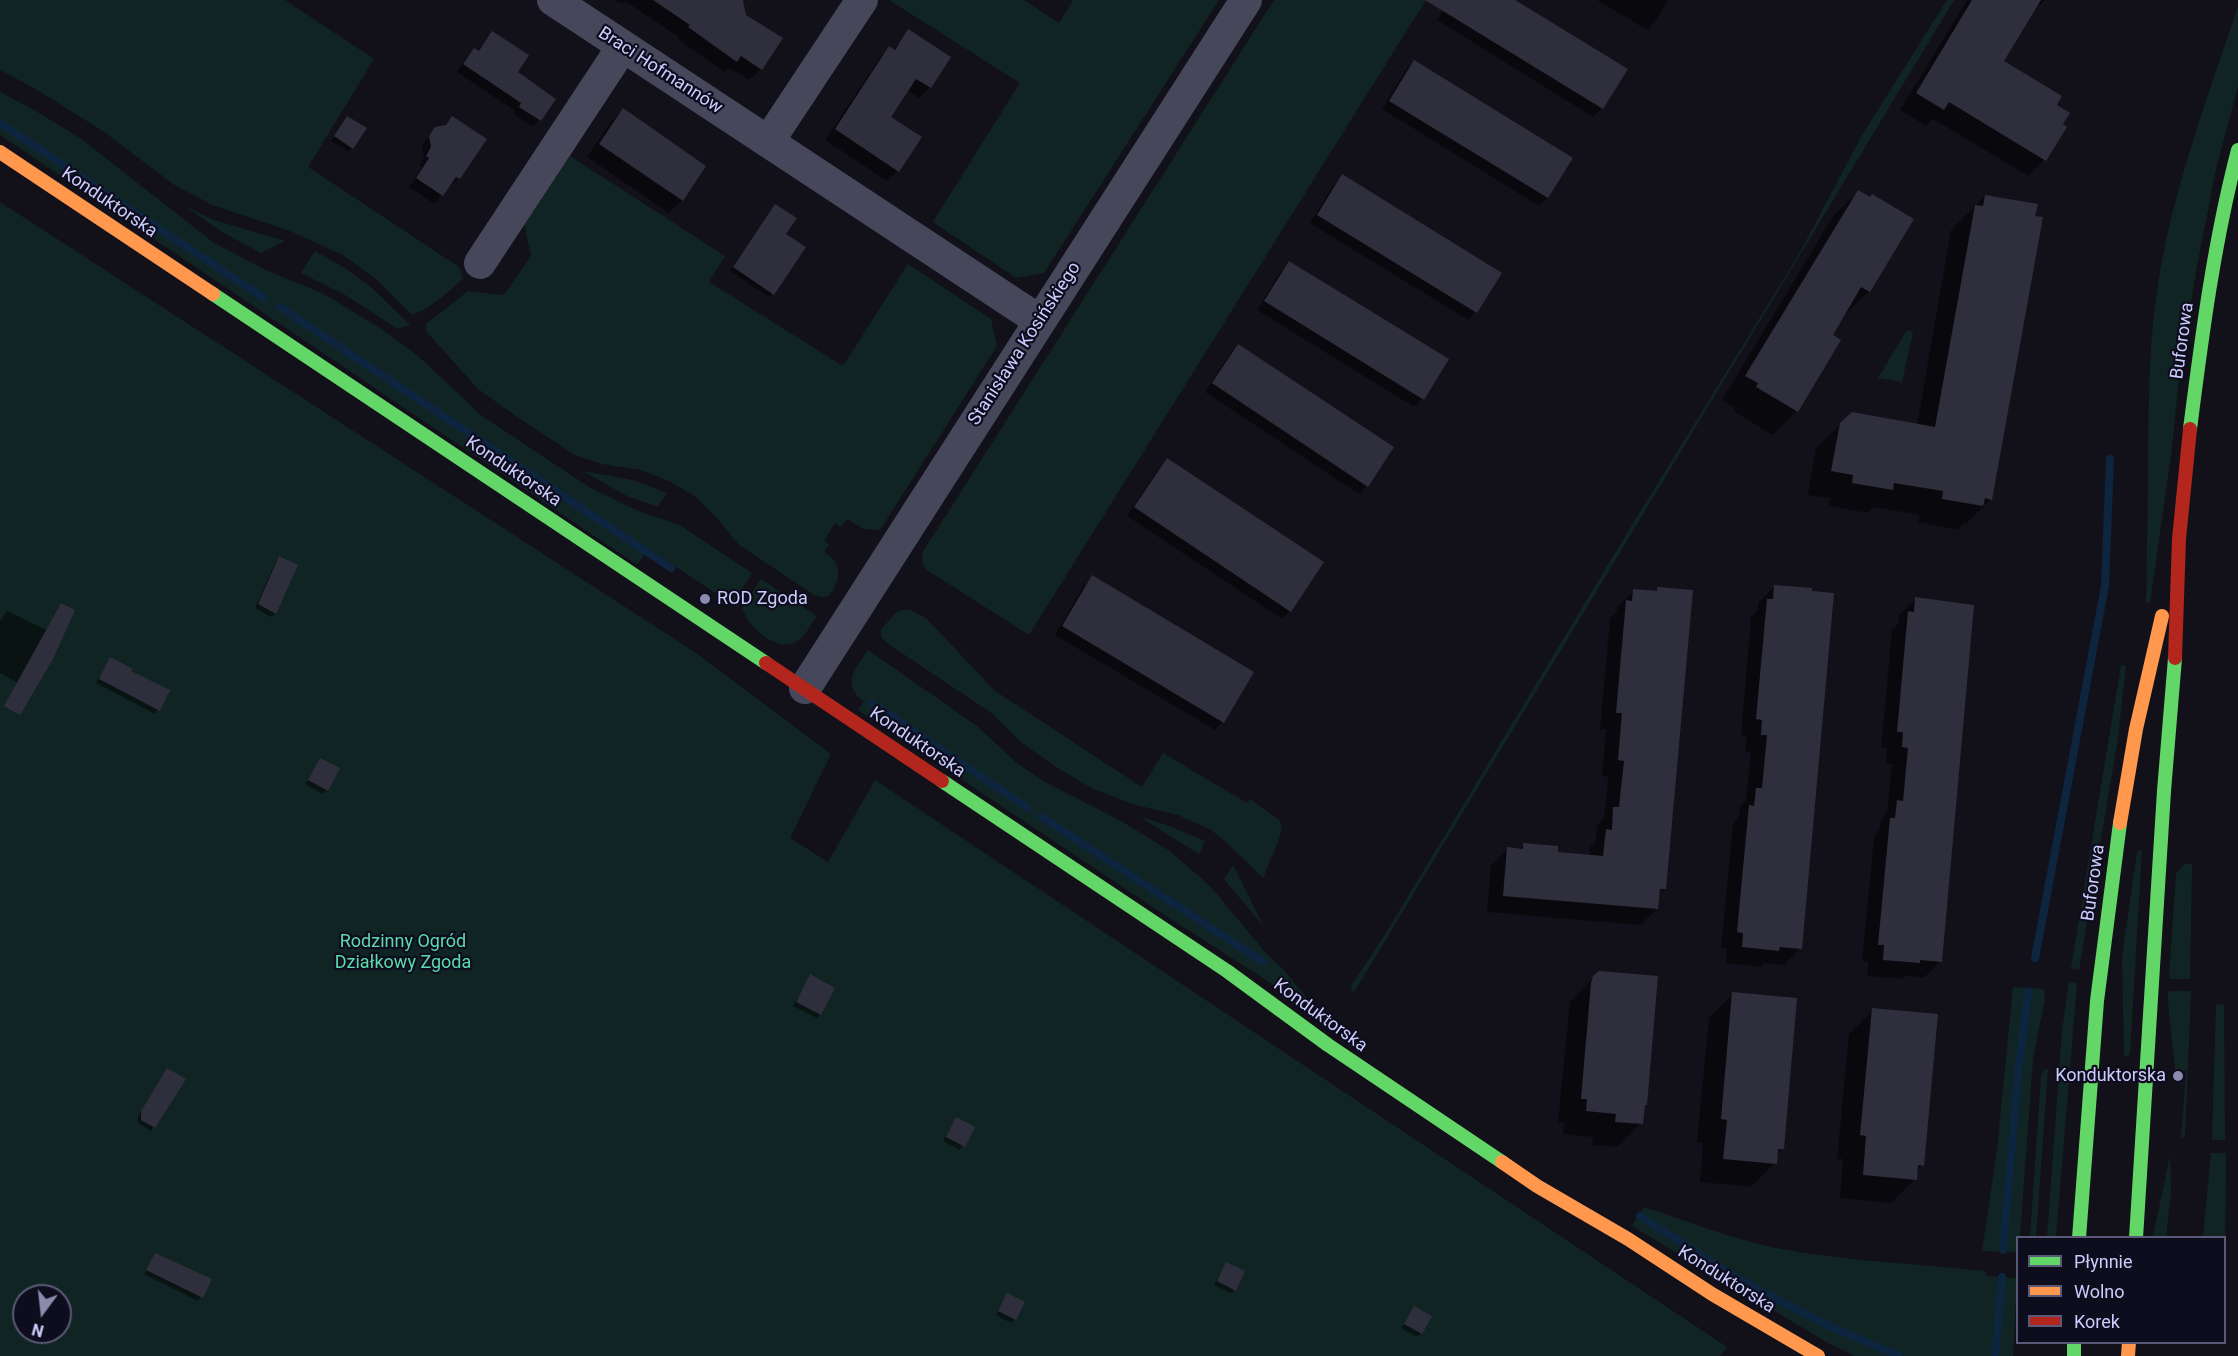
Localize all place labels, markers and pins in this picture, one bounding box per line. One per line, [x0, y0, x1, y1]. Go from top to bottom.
place label: ROD Zgoda [717, 588, 808, 610]
marker: ROD Zgoda [698, 592, 712, 606]
place label: Konduktorska [2055, 1065, 2166, 1087]
marker: Konduktorska [2171, 1069, 2185, 1083]

